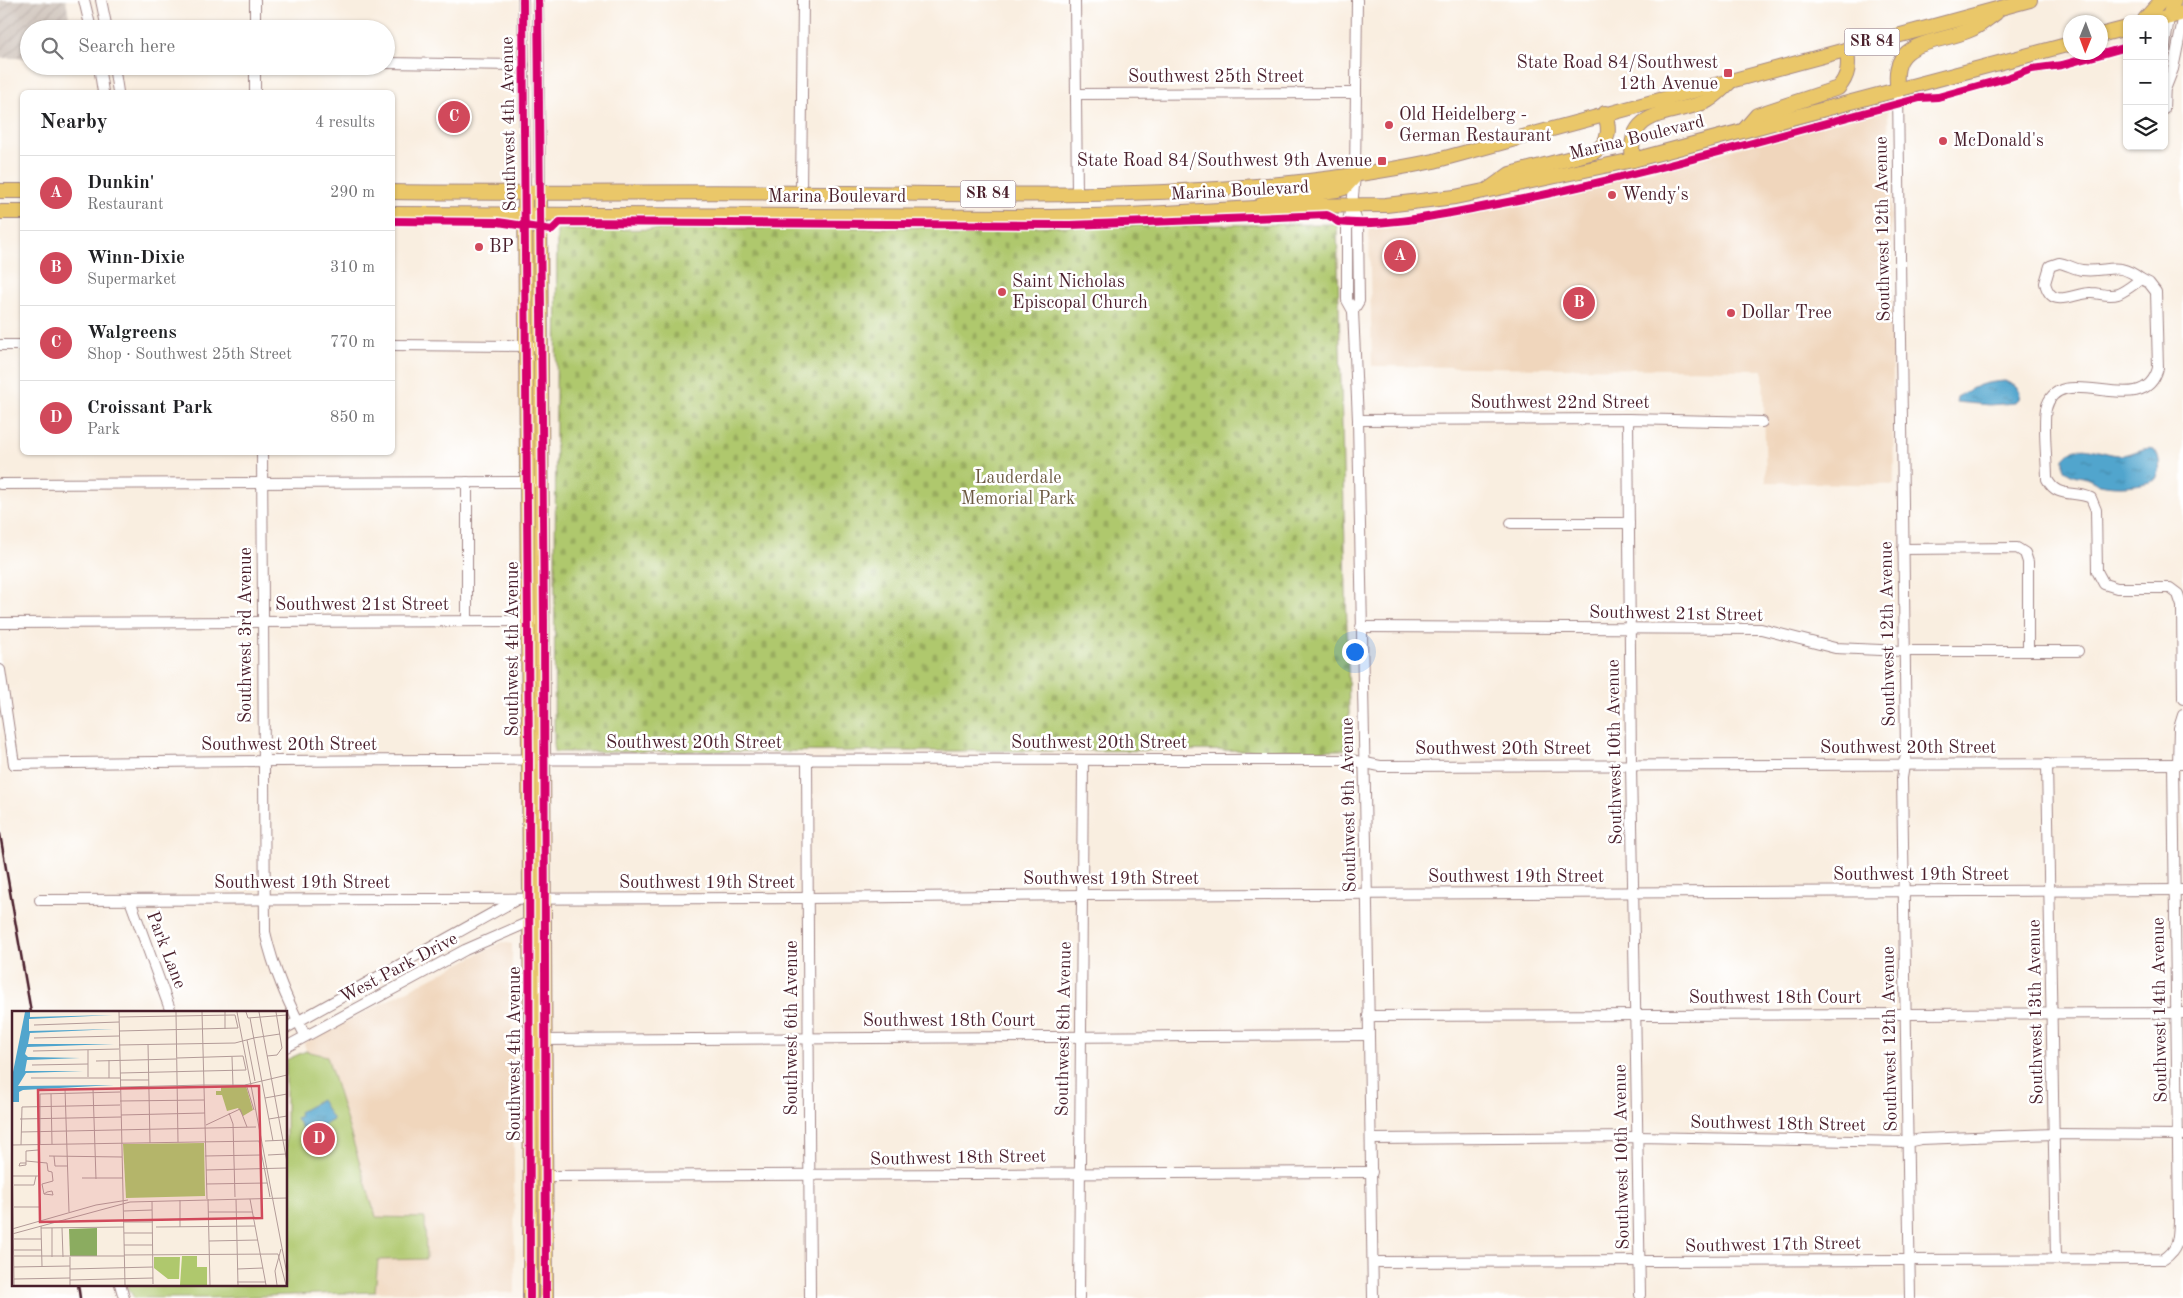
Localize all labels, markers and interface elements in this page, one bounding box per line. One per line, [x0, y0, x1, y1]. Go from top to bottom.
north arrow [2063, 15, 2108, 60]
map controls [2123, 15, 2168, 150]
button: + [2123, 15, 2168, 60]
search box [20, 20, 395, 75]
road number: SR 84 [1844, 28, 1900, 56]
icon: search [38, 34, 66, 62]
street label: Southwest 4th Avenue [498, 36, 520, 212]
text: Search here [78, 38, 175, 57]
place label: State Road 84/Southwest 12th Avenue [1517, 54, 1718, 93]
button: − [2123, 60, 2168, 105]
marker: State Road 84/Southwest 12th Avenue [1722, 67, 1734, 79]
street label: Southwest 25th Street [1128, 68, 1304, 86]
pin: C [438, 98, 470, 136]
button: layers [2123, 105, 2168, 150]
place label: Old Heidelberg - German Restaurant [1399, 106, 1552, 145]
text: Nearby [40, 112, 108, 133]
street label: Marina Boulevard [1568, 113, 1706, 163]
text: 4 results [315, 115, 375, 131]
marker: Old Heidelberg - German Restaurant [1383, 119, 1395, 131]
place label: McDonald's [1953, 132, 2044, 150]
marker: McDonald's [1937, 135, 1949, 147]
street label: Southwest 12th Avenue [1872, 136, 1894, 322]
place label: State Road 84/Southwest 9th Avenue [1077, 152, 1372, 170]
marker: State Road 84/Southwest 9th Avenue [1376, 155, 1388, 167]
text: Dunkin' [87, 174, 154, 193]
street label: Marina Boulevard [1170, 178, 1310, 204]
road number: SR 84 [960, 180, 1016, 208]
text: A [50, 185, 62, 201]
text: 290 m [330, 185, 375, 201]
place label: Wendy's [1622, 186, 1689, 204]
street label: Marina Boulevard [768, 188, 906, 206]
marker: Wendy's [1606, 189, 1618, 201]
text: Restaurant [87, 197, 164, 213]
pin: A [1384, 237, 1416, 275]
place label: BP [489, 238, 514, 256]
marker: BP [473, 241, 485, 253]
text: Winn-Dixie [87, 249, 185, 268]
text: B [50, 260, 62, 276]
text: 310 m [330, 260, 375, 276]
text: Supermarket [87, 272, 176, 288]
place label: Saint Nicholas Episcopal Church [1012, 273, 1148, 312]
pin: B [1563, 284, 1595, 322]
marker: Saint Nicholas Episcopal Church [996, 286, 1008, 298]
place label: Dollar Tree [1741, 304, 1832, 322]
marker: Dollar Tree [1725, 307, 1737, 319]
text: Walgreens [87, 324, 177, 343]
text: C [51, 335, 61, 351]
text: 770 m [330, 335, 375, 351]
text: Shop · Southwest 25th Street [87, 347, 292, 363]
street label: Southwest 22nd Street [1470, 394, 1650, 412]
text: Croissant Park [87, 399, 213, 418]
text: D [50, 410, 62, 426]
text: 850 m [330, 410, 375, 426]
text: Park [87, 422, 120, 438]
park label: Lauderdale Memorial Park [961, 469, 1075, 508]
street label: Southwest 12th Avenue [1877, 541, 1899, 727]
street label: Southwest 3rd Avenue [237, 547, 255, 723]
street label: Southwest 4th Avenue [504, 561, 522, 737]
street label: Southwest 21st Street [275, 596, 449, 614]
street label: Southwest 21st Street [1589, 603, 1763, 625]
your location [1342, 639, 1368, 665]
street label: Southwest 10th Avenue [1604, 659, 1626, 845]
street label: Southwest 9th Avenue [1338, 717, 1360, 893]
street label: Southwest 20th Street [606, 734, 782, 752]
street label: Southwest 20th Street [1011, 734, 1187, 752]
street label: Southwest 20th Street [201, 736, 377, 754]
street label: Southwest 20th Street [1820, 739, 1996, 757]
street label: Southwest 20th Street [1415, 740, 1591, 758]
street label: Southwest 19th Street [1833, 866, 2009, 884]
street label: Southwest 19th Street [1428, 868, 1604, 886]
street label: Southwest 19th Street [1023, 870, 1199, 888]
street label: Southwest 19th Street [214, 874, 390, 892]
street label: Southwest 19th Street [619, 874, 795, 892]
street label: Park Lane [143, 909, 189, 991]
street label: Southwest 14th Avenue [2149, 917, 2171, 1103]
street label: Southwest 13th Avenue [2025, 919, 2047, 1105]
street label: West Park Drive [337, 929, 461, 1007]
street label: Southwest 6th Avenue [783, 940, 801, 1116]
street label: Southwest 8th Avenue [1053, 941, 1075, 1117]
street label: Southwest 12th Avenue [1879, 946, 1901, 1132]
street label: Southwest 4th Avenue [506, 966, 524, 1142]
street label: Southwest 18th Court [1689, 989, 1861, 1007]
inset map [12, 1011, 288, 1286]
street label: Southwest 18th Court [863, 1012, 1035, 1030]
street label: Southwest 10th Avenue [1611, 1064, 1633, 1250]
street label: Southwest 18th Street [1690, 1113, 1866, 1135]
pin: D [303, 1120, 335, 1158]
street label: Southwest 18th Street [870, 1147, 1046, 1169]
street label: Southwest 17th Street [1685, 1234, 1861, 1256]

